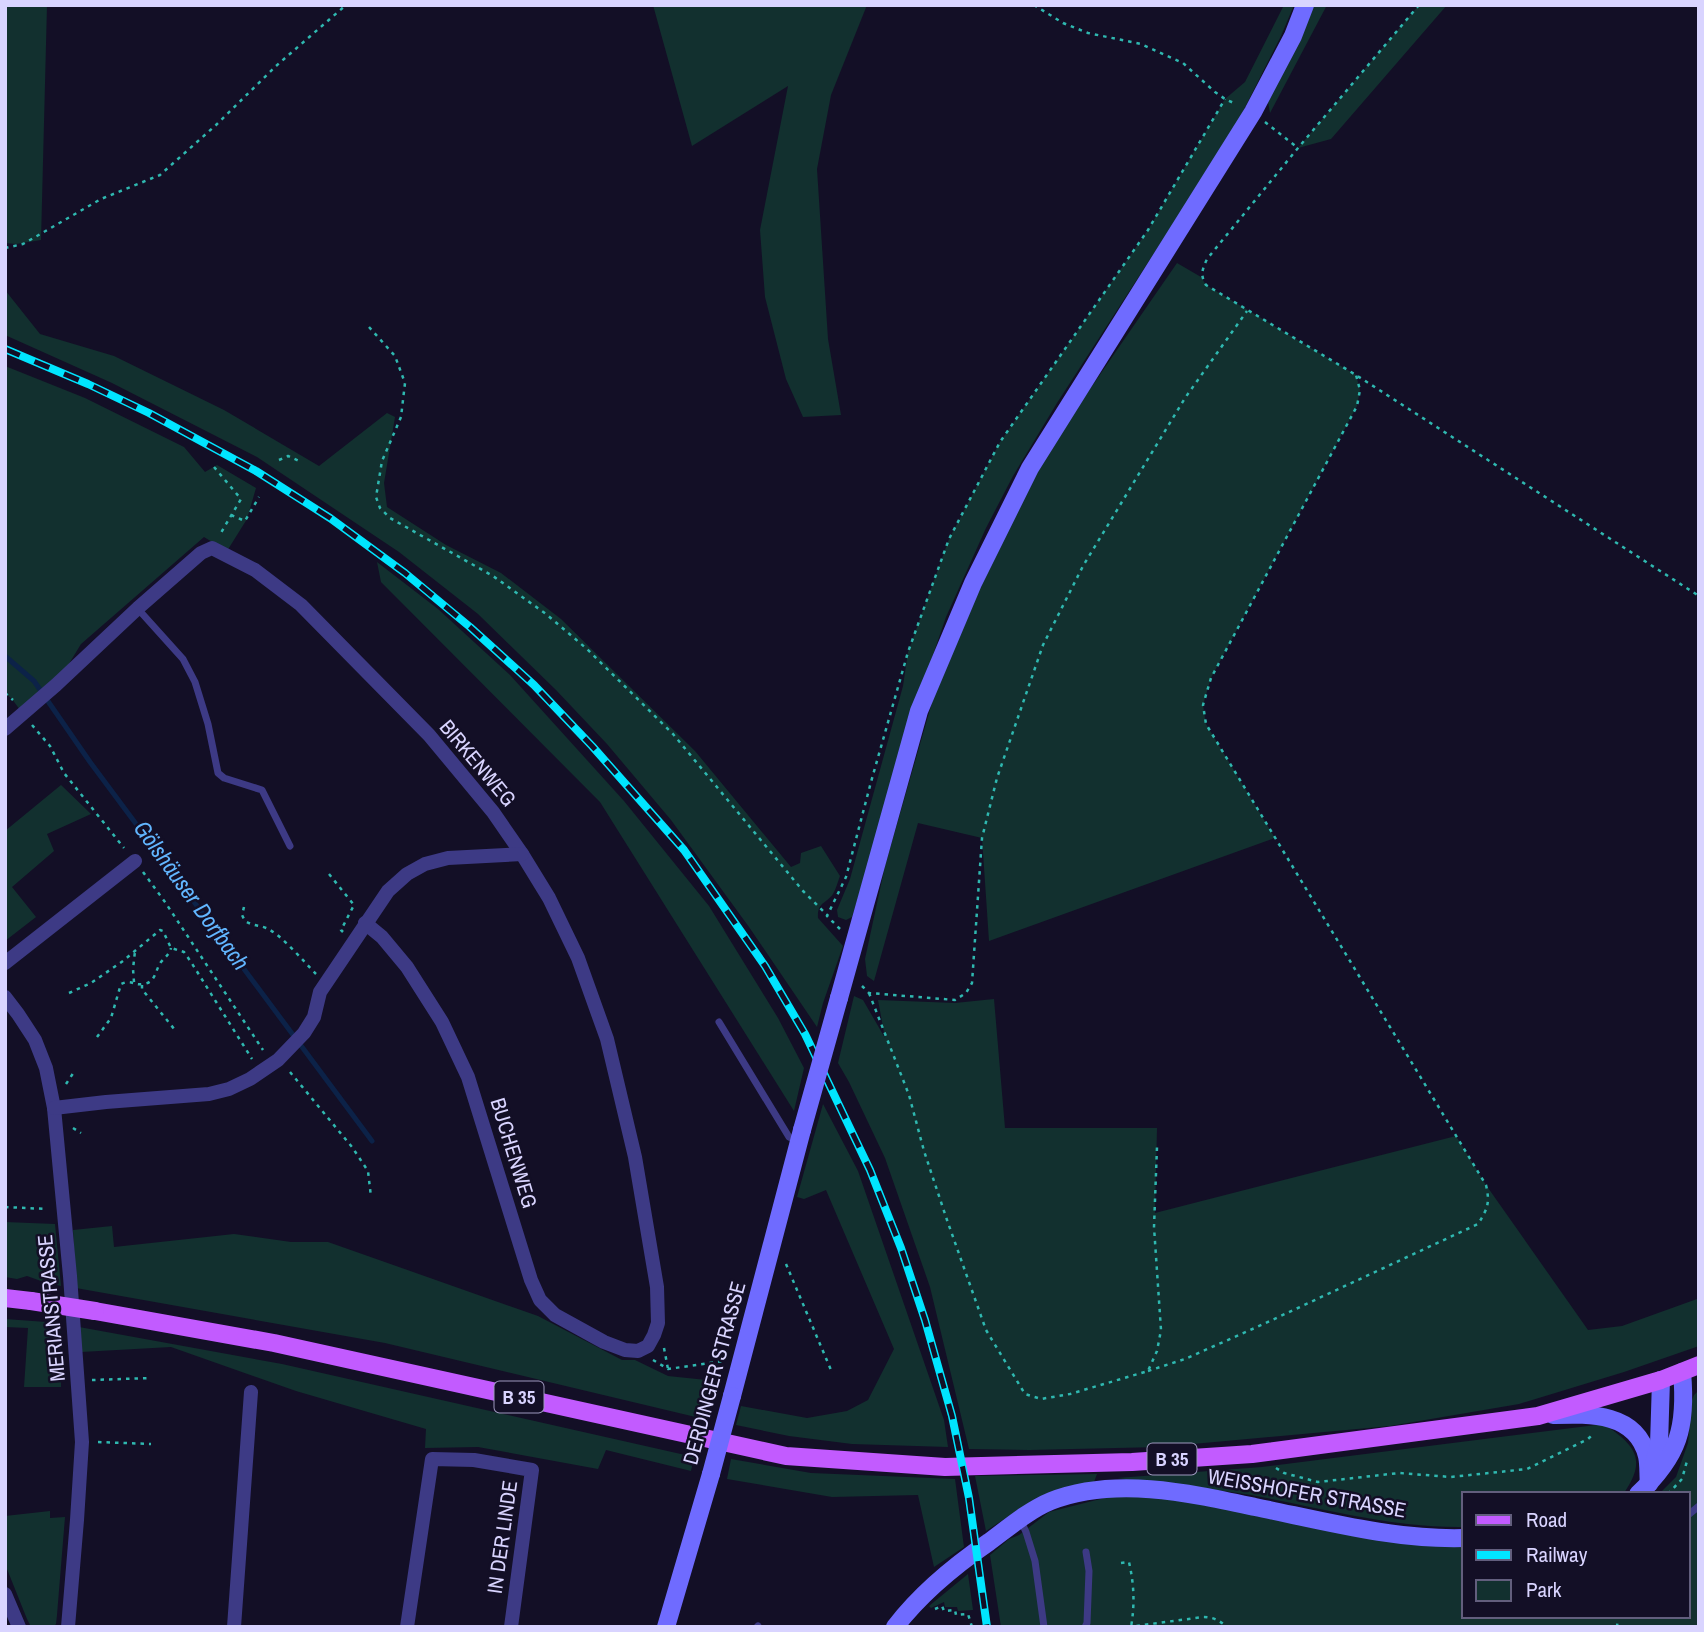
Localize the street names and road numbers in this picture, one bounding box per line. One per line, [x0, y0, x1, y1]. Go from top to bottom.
street label: BIRKENWEG [433, 713, 523, 813]
street label: BUCHENWEG [483, 1094, 545, 1212]
street label: MERIANSTRASSE [30, 1233, 72, 1383]
street label: DERDINGER STRASSE [676, 1278, 752, 1468]
road number: B 35 [494, 1382, 544, 1413]
road number: B 35 [1148, 1443, 1196, 1474]
street label: WEISSHOFER STRASSE [1206, 1461, 1408, 1525]
street label: IN DER LINDE [480, 1479, 524, 1595]

